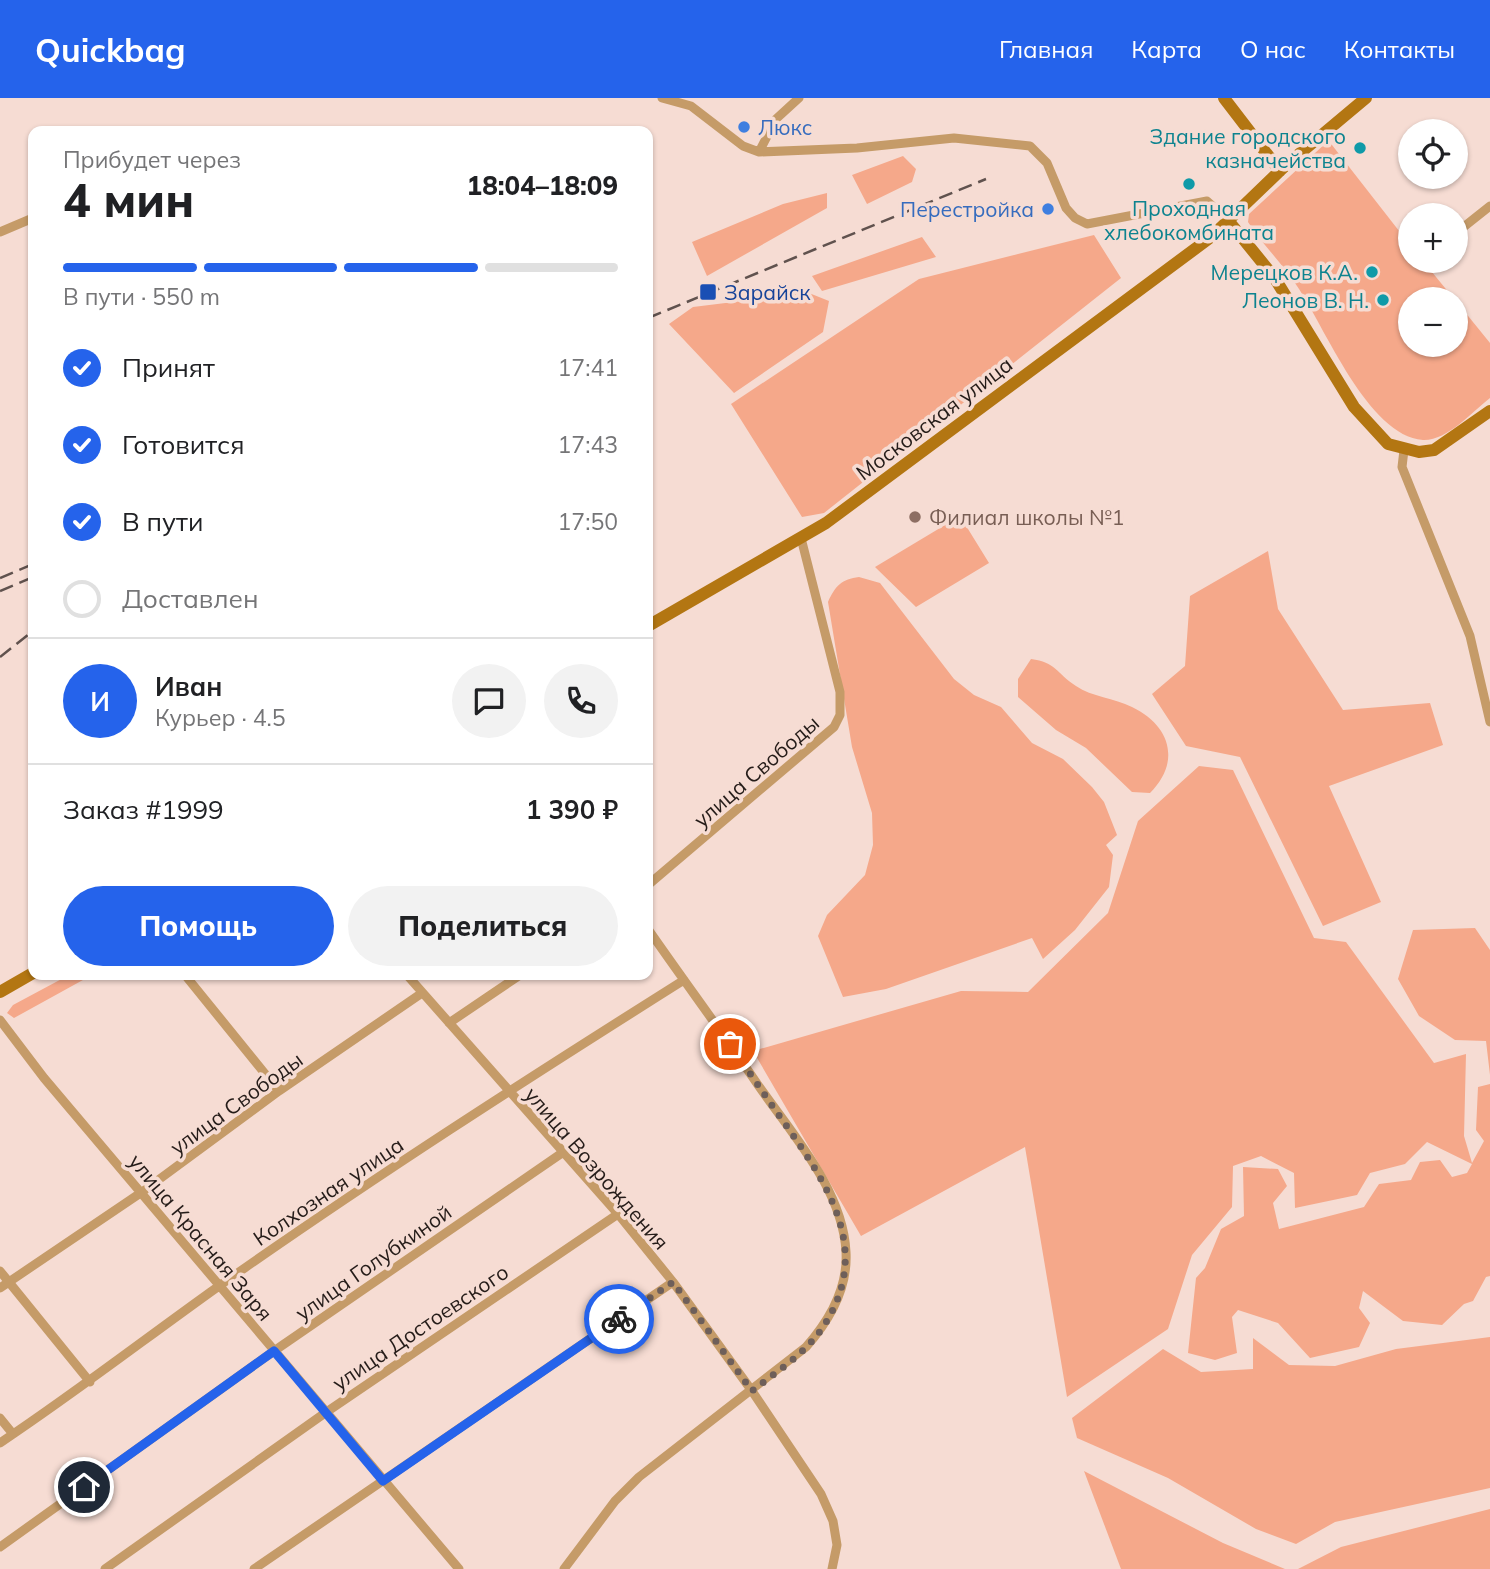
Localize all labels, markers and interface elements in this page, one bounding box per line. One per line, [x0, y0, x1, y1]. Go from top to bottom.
text: Quickbag [35, 29, 186, 70]
text: Главная [999, 34, 1093, 64]
text: Карта [1131, 34, 1202, 64]
text: О нас [1240, 34, 1306, 64]
text: Контакты [1344, 34, 1455, 64]
place label: Люкс [758, 114, 812, 140]
marker: Люкс [736, 119, 752, 135]
map controls [1398, 119, 1468, 357]
button: locate [1398, 119, 1468, 189]
place label: Здание городского казначейства [1150, 123, 1346, 173]
marker: Здание городского казначейства [1352, 140, 1368, 156]
text: Прибудет через [63, 145, 241, 174]
text: 18:04–18:09 [467, 169, 618, 202]
text: 4 мин [63, 171, 194, 229]
marker: Проходная хлебокомбината [1181, 176, 1197, 192]
place label: Проходная хлебокомбината [1104, 195, 1274, 245]
place label: Перестройка [900, 196, 1034, 222]
marker: Перестройка [1040, 201, 1056, 217]
button: + [1398, 203, 1468, 273]
place label: Мерецков К.А. [1211, 259, 1358, 285]
marker: Мерецков К.А. [1364, 264, 1380, 280]
place label: Зарайск [724, 279, 811, 305]
text: В пути · 550 m [63, 282, 220, 311]
marker: Зарайск [698, 282, 718, 302]
place label: Леонов В. Н. [1242, 287, 1369, 313]
button: − [1398, 287, 1468, 357]
marker: Леонов В. Н. [1375, 292, 1391, 308]
icon: check [63, 349, 101, 387]
text: Принят [122, 351, 215, 384]
street label: Московская улица [851, 351, 1017, 485]
text: 17:41 [558, 353, 618, 382]
icon: check [63, 426, 101, 464]
text: Готовится [122, 428, 245, 461]
text: 17:43 [558, 430, 618, 459]
icon: check [63, 503, 101, 541]
place label: Филиал школы №1 [929, 504, 1124, 530]
text: В пути [122, 505, 203, 538]
text: 17:50 [558, 507, 618, 536]
marker: Филиал школы №1 [907, 509, 923, 525]
text: Доставлен [122, 582, 259, 615]
button: chat [452, 664, 526, 738]
button: phone [544, 664, 618, 738]
text: Иван [155, 670, 222, 703]
text: И [90, 685, 110, 718]
text: Курьер · 4.5 [155, 703, 286, 732]
street label: улица Свободы [688, 709, 824, 833]
text: Заказ #1999 [63, 793, 224, 826]
text: 1 390 ₽ [526, 793, 618, 826]
button: Помощь [63, 886, 334, 966]
button: Поделиться [348, 886, 618, 966]
pin [700, 1014, 760, 1074]
icon: bag [711, 1025, 749, 1063]
street label: улица Свободы [165, 1046, 307, 1160]
street label: улица Возрождения [519, 1081, 675, 1255]
street label: Колхозная улица [248, 1131, 408, 1251]
street label: улица Красная Заря [124, 1148, 278, 1326]
street label: улица Голубкиной [290, 1198, 456, 1326]
street label: улица Достоевского [327, 1258, 513, 1396]
courier [584, 1284, 654, 1354]
icon: bike [600, 1300, 638, 1338]
pin [54, 1457, 114, 1517]
icon: home [65, 1468, 103, 1506]

